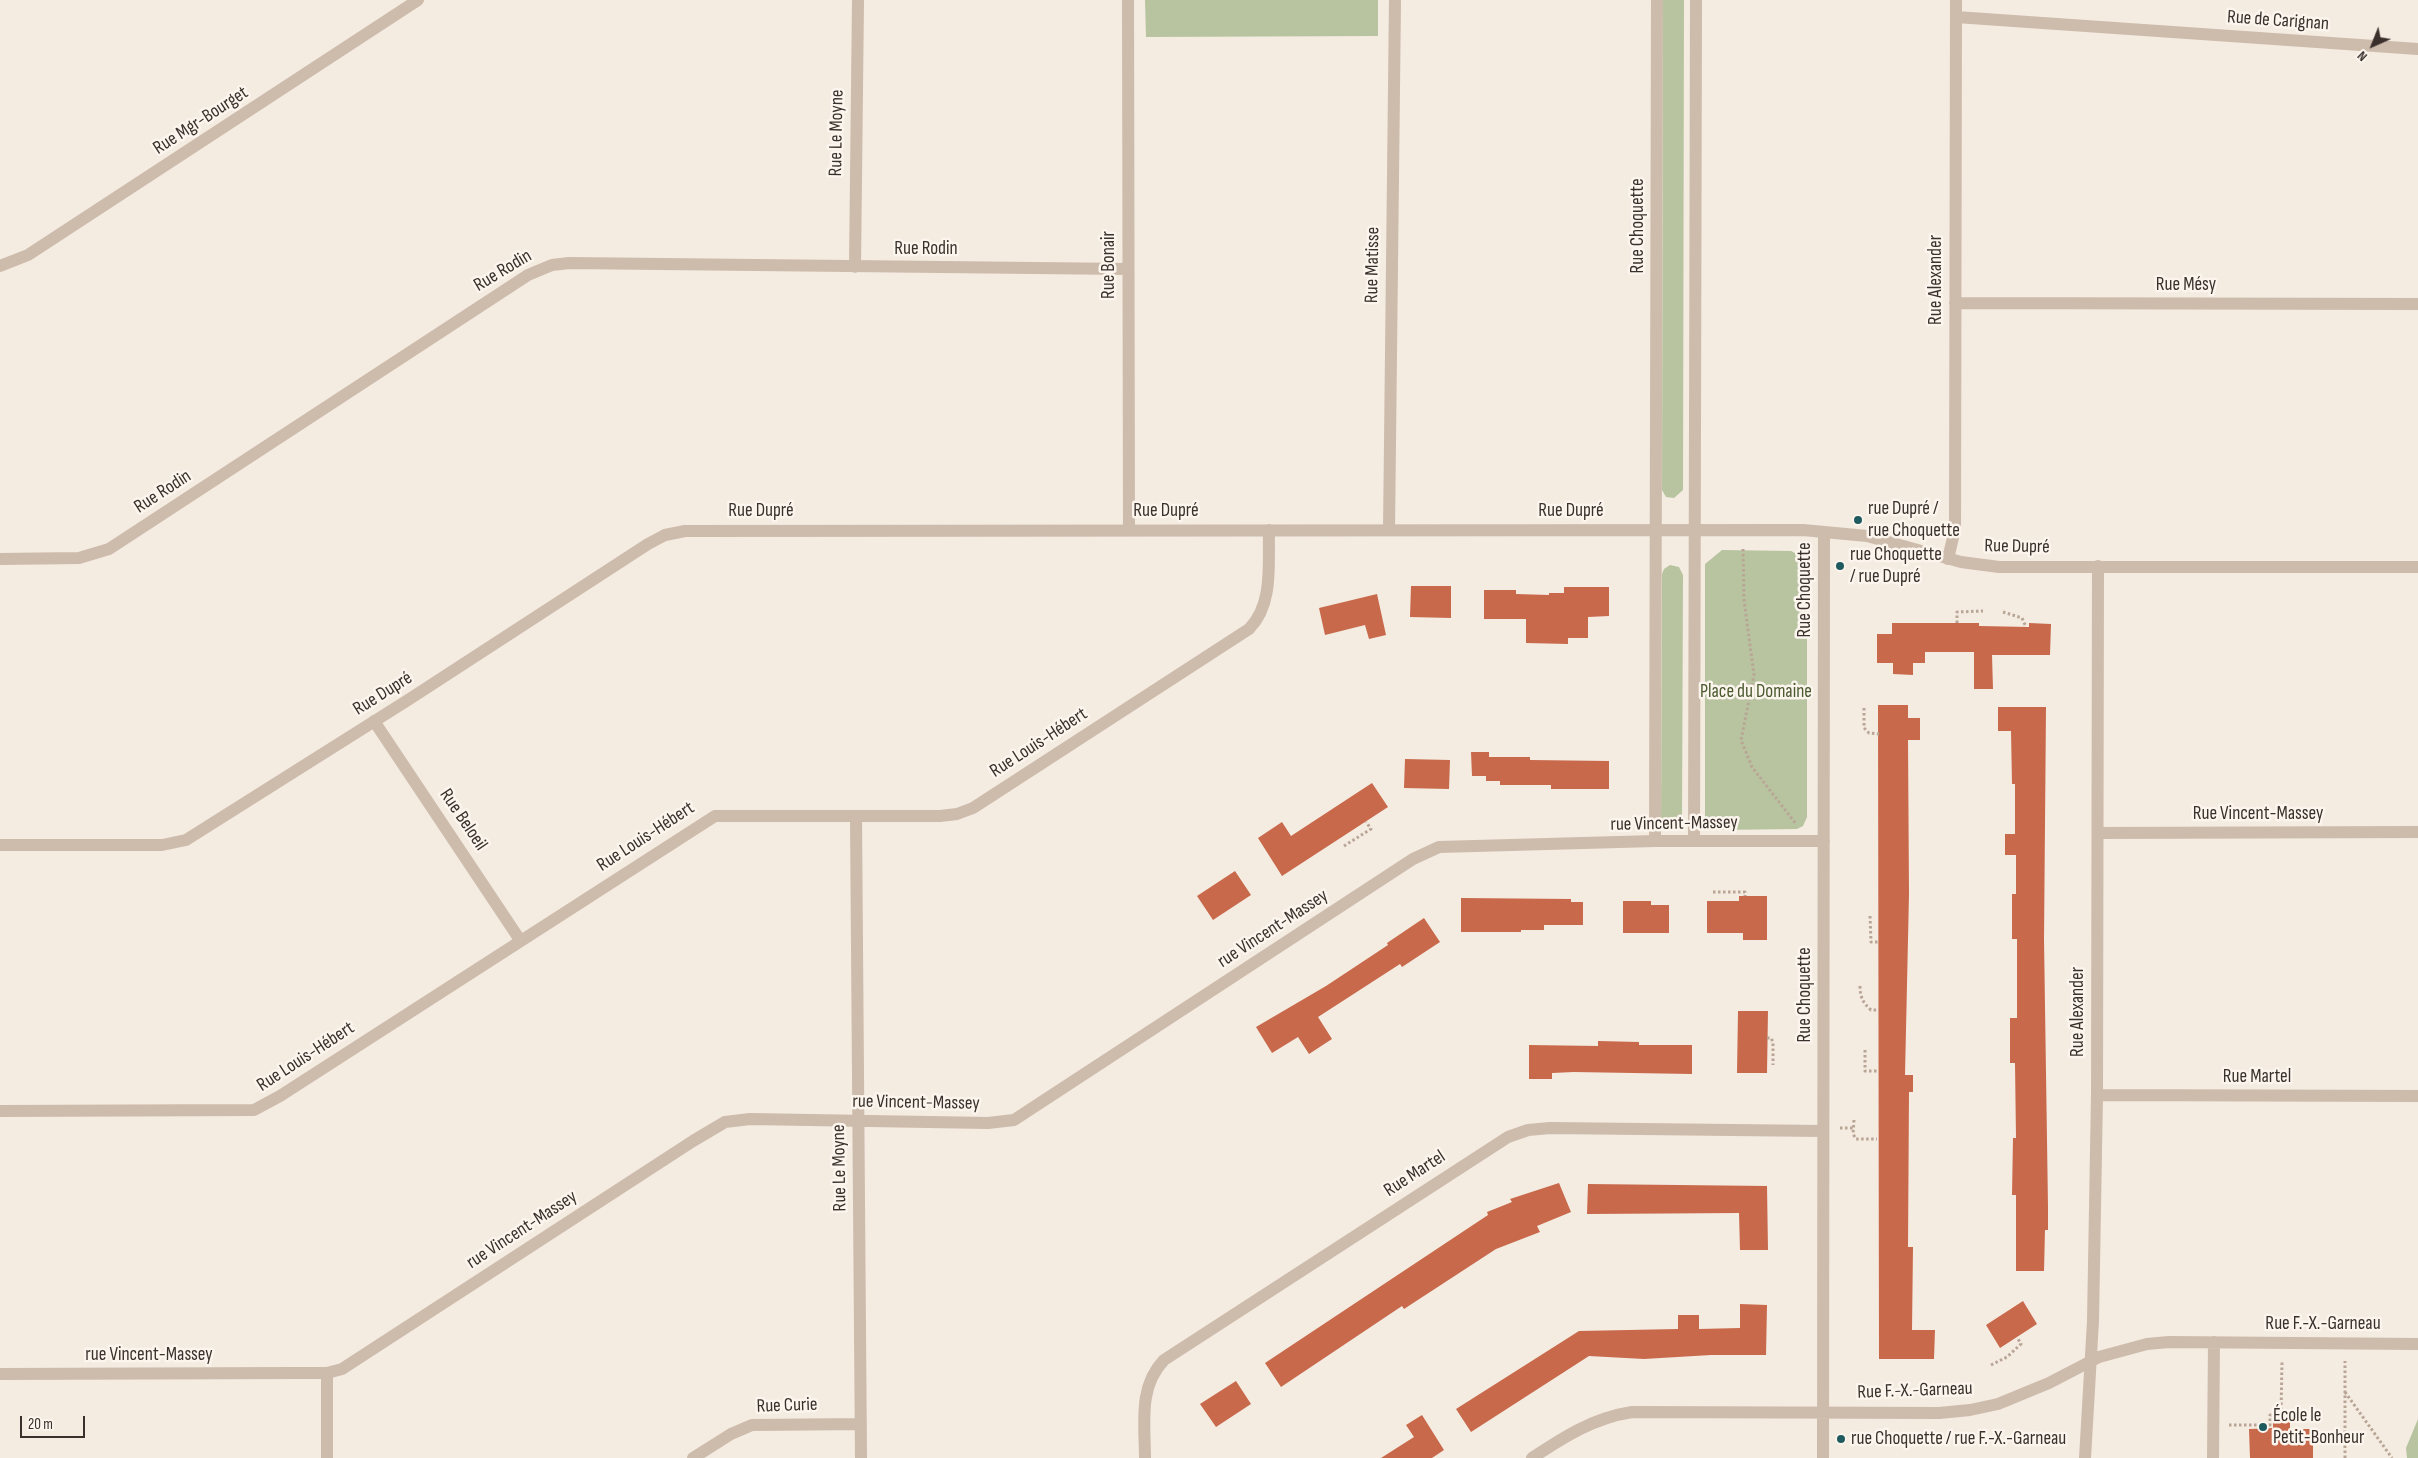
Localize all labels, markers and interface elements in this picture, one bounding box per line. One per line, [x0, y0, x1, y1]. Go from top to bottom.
street label: Rue de Carignan [2226, 6, 2330, 36]
north arrow [2348, 20, 2398, 70]
text: N [2354, 47, 2371, 65]
street label: Rue Mgr-Bourget [149, 82, 253, 160]
street label: Rue Le Moyne [825, 89, 849, 177]
street label: Rue Choquette [1627, 178, 1649, 274]
street label: Rue Matisse [1361, 227, 1385, 303]
street label: Rue Bonair [1098, 231, 1120, 299]
street label: Rue Alexander [1925, 235, 1947, 325]
street label: Rue Rodin [894, 238, 958, 260]
street label: Rue Rodin [470, 245, 536, 297]
street label: Rue Mésy [2156, 274, 2216, 296]
street label: Rue Rodin [130, 465, 196, 519]
place label: rue Dupré / rue Choquette [1868, 498, 1960, 542]
street label: Rue Dupré [728, 500, 794, 522]
street label: Rue Dupré [1133, 500, 1199, 522]
street label: Rue Dupré [1538, 500, 1604, 522]
marker: rue Dupré / rue Choquette [1852, 514, 1864, 526]
street label: Rue Dupré [1984, 535, 2050, 559]
street label: Rue Choquette [1794, 542, 1816, 638]
place label: rue Choquette / rue Dupré [1850, 544, 1942, 588]
marker: rue Choquette / rue Dupré [1834, 560, 1846, 572]
street label: Rue Dupré [349, 667, 417, 721]
park label: Place du Domaine [1700, 681, 1812, 703]
street label: Rue Louis-Hébert [986, 703, 1092, 783]
street label: Rue Beloeil [434, 785, 492, 855]
street label: Rue Louis-Hébert [593, 797, 699, 877]
street label: Rue Vincent-Massey [2193, 803, 2323, 825]
street label: rue Vincent-Massey [1610, 811, 1738, 837]
street label: rue Vincent-Massey [1213, 885, 1333, 973]
street label: Rue Choquette [1794, 947, 1816, 1043]
street label: Rue Alexander [2067, 967, 2089, 1057]
street label: Rue Louis-Hébert [253, 1017, 359, 1097]
street label: Rue Martel [2223, 1066, 2291, 1088]
street label: rue Vincent-Massey [852, 1090, 980, 1116]
street label: Rue Le Moyne [828, 1124, 852, 1212]
street label: Rue Martel [1380, 1146, 1450, 1202]
street label: rue Vincent-Massey [462, 1186, 582, 1274]
street label: Rue F.-X.-Garneau [2265, 1313, 2381, 1335]
street label: rue Vincent-Massey [85, 1344, 213, 1366]
street label: Rue F.-X.-Garneau [1857, 1378, 1973, 1404]
street label: Rue Curie [756, 1394, 818, 1418]
place label: École le Petit-Bonheur [2273, 1405, 2364, 1449]
scale bar [22, 1406, 88, 1438]
text: 20 m [28, 1415, 53, 1434]
marker: École le Petit-Bonheur [2257, 1421, 2269, 1433]
place label: rue Choquette / rue F.-X.-Garneau [1851, 1428, 2066, 1450]
marker: rue Choquette / rue F.-X.-Garneau [1835, 1433, 1847, 1445]

